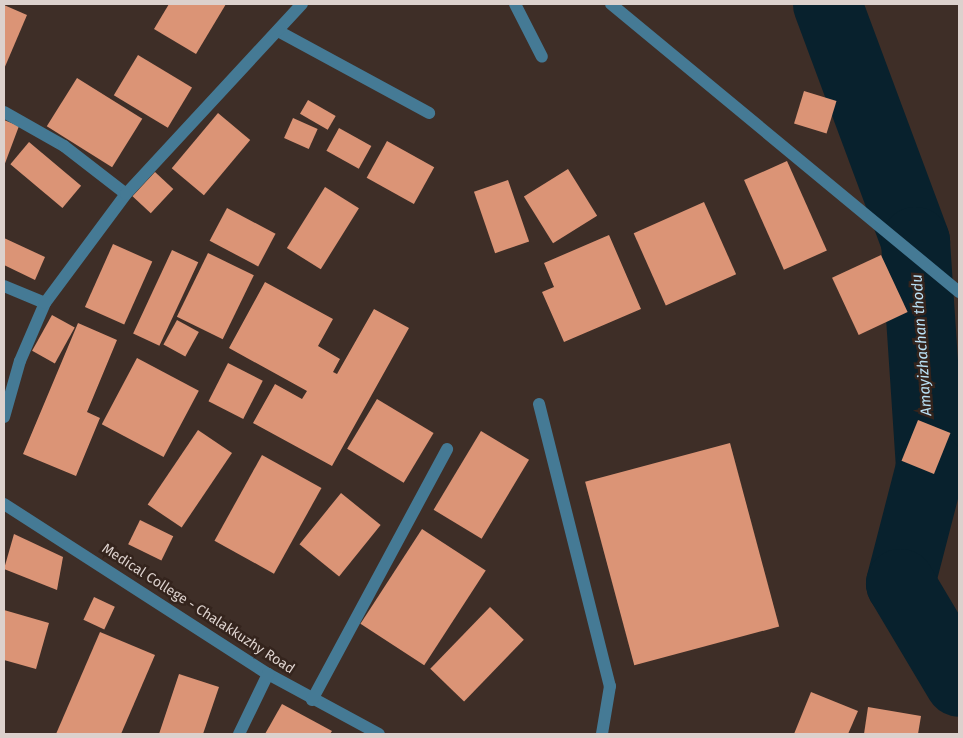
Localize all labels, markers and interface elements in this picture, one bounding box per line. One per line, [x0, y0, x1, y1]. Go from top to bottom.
water label: Amayizhachan thodu [908, 274, 936, 416]
street label: Medical College - Chalakkuzhy Road [98, 540, 298, 678]

